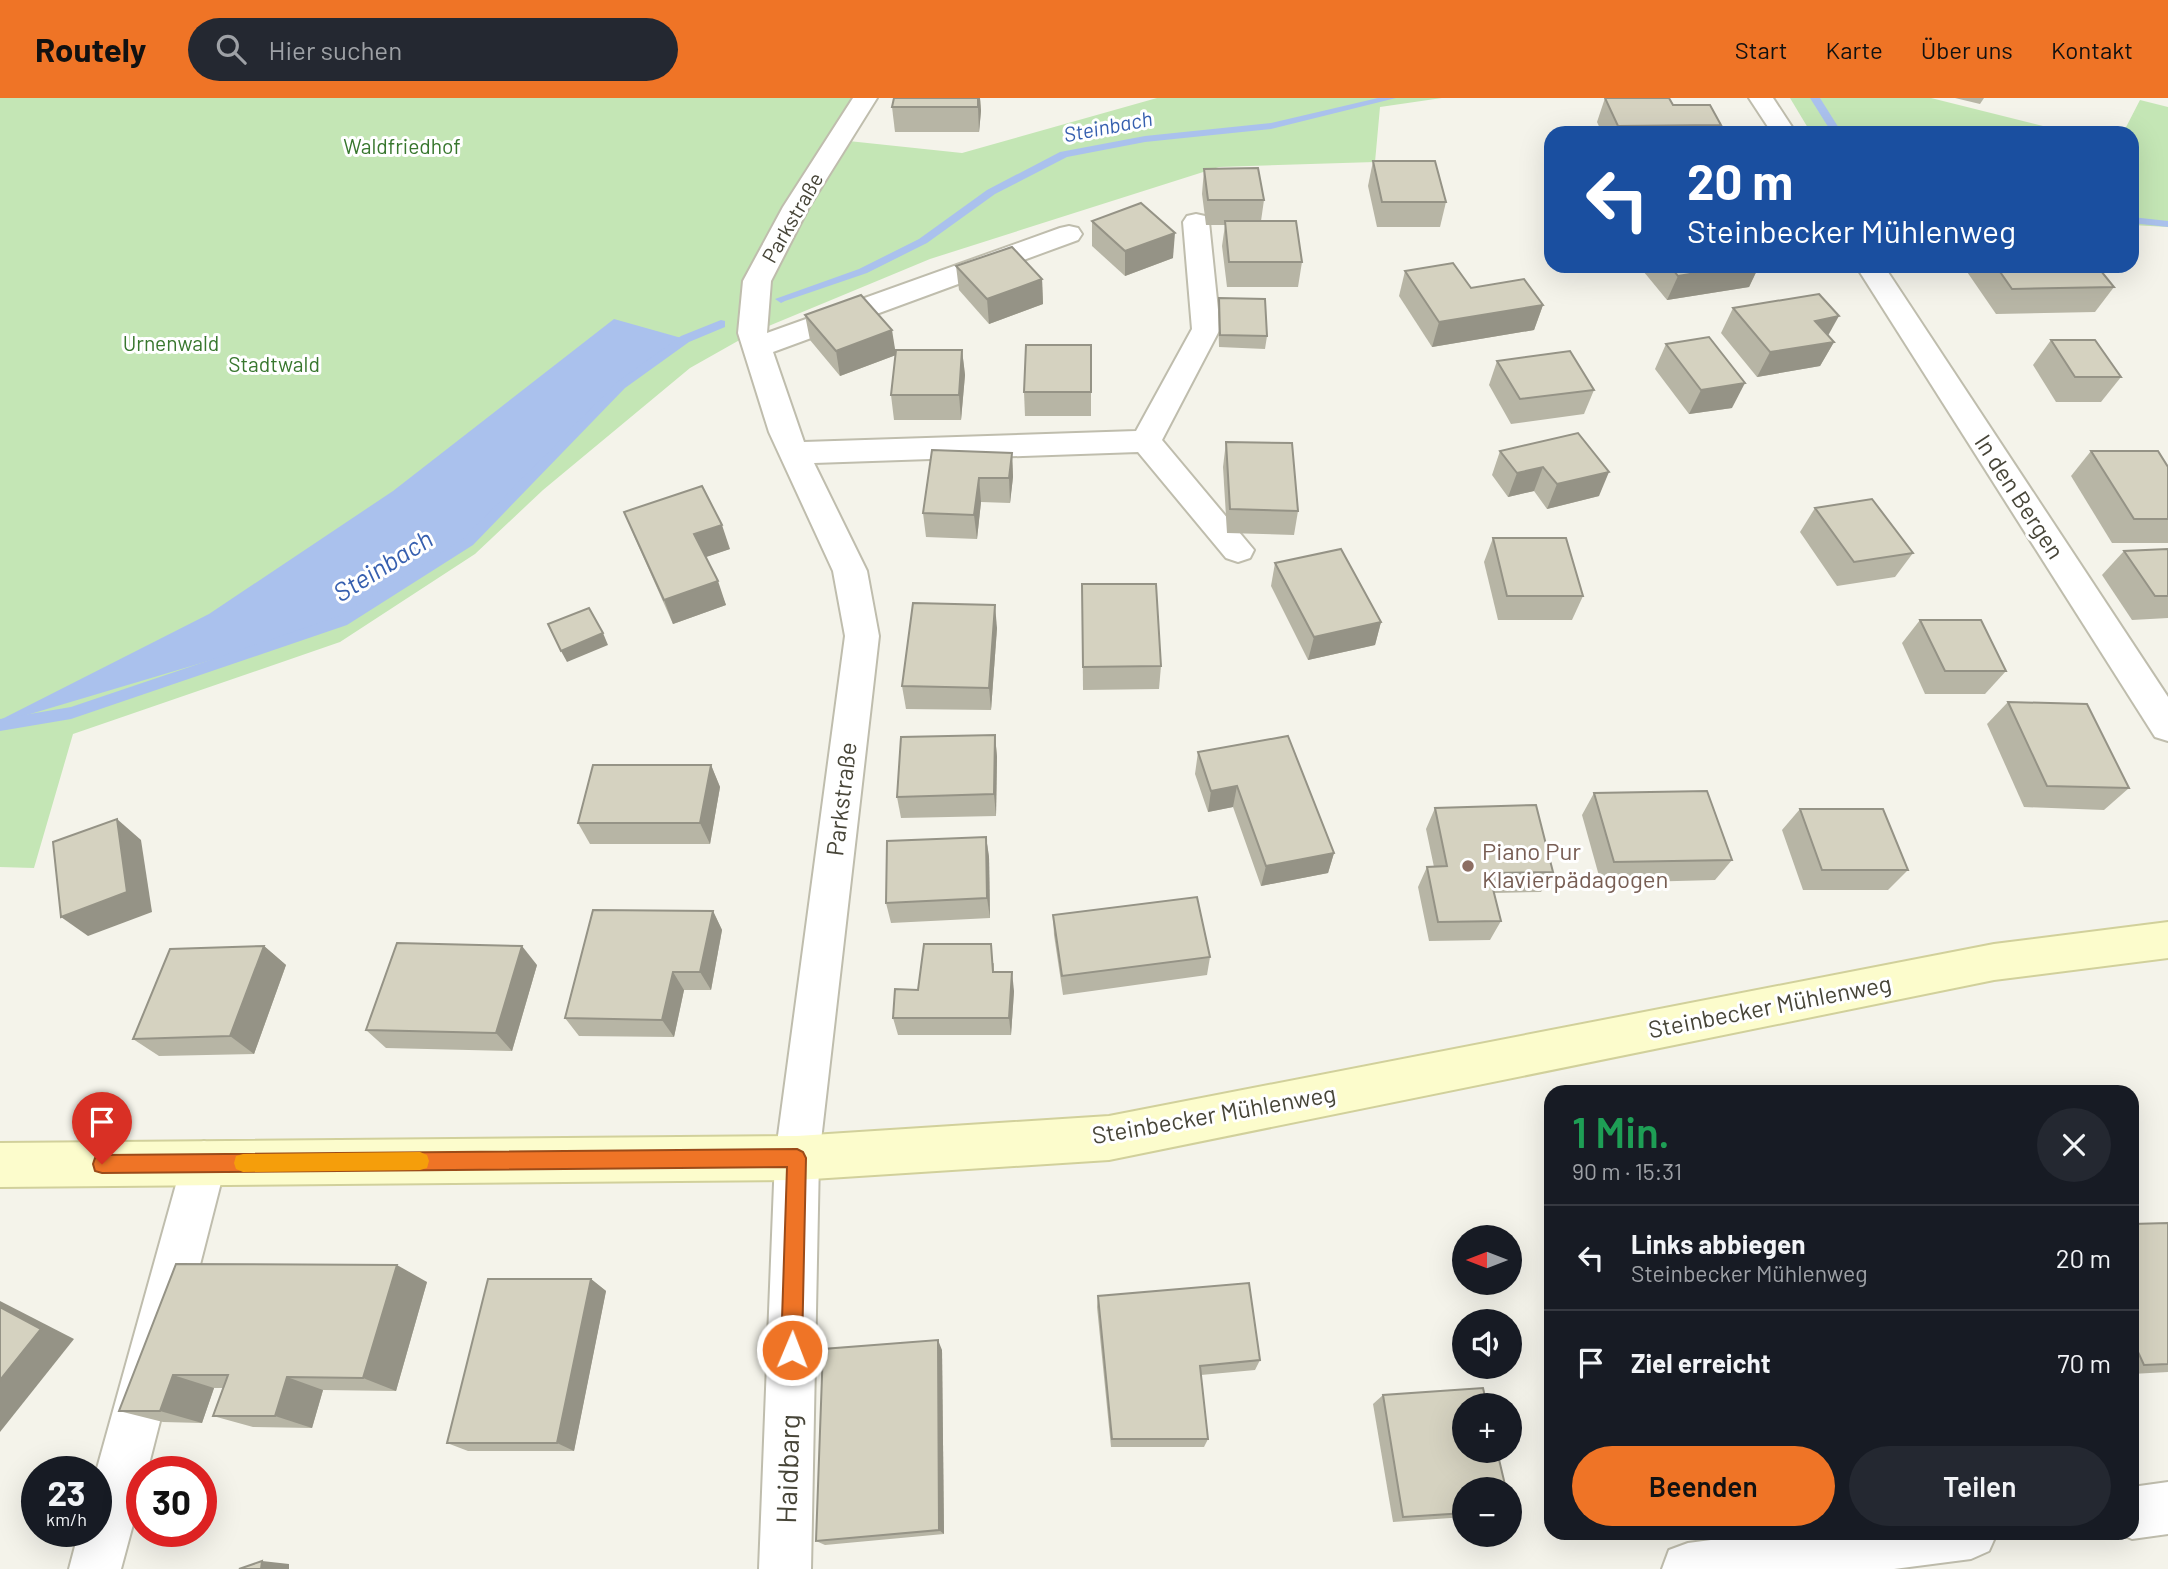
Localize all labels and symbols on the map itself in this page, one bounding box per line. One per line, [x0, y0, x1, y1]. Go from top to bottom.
water label: Steinbach [1061, 105, 1154, 146]
park label: Waldfriedhof [343, 133, 461, 158]
street label: Parkstraße [756, 168, 828, 267]
park label: Urnenwald [123, 330, 219, 355]
park label: Stadtwald [228, 351, 320, 376]
street label: In den Bergen [1969, 429, 2071, 564]
water label: Steinbach [327, 522, 438, 607]
street label: Parkstraße [819, 740, 862, 857]
place label: Piano Pur Klavierpädagogen [1482, 836, 1669, 893]
marker: Piano Pur Klavierpädagogen [1460, 858, 1476, 874]
street label: Steinbecker Mühlenweg [1646, 968, 1894, 1043]
street label: Steinbecker Mühlenweg [1090, 1078, 1338, 1149]
pin [72, 1092, 132, 1164]
north arrow [1452, 1225, 1522, 1295]
position arrow [755, 1313, 829, 1387]
street label: Haidbarg [768, 1414, 806, 1524]
speed limit sign: 30 [126, 1456, 217, 1547]

